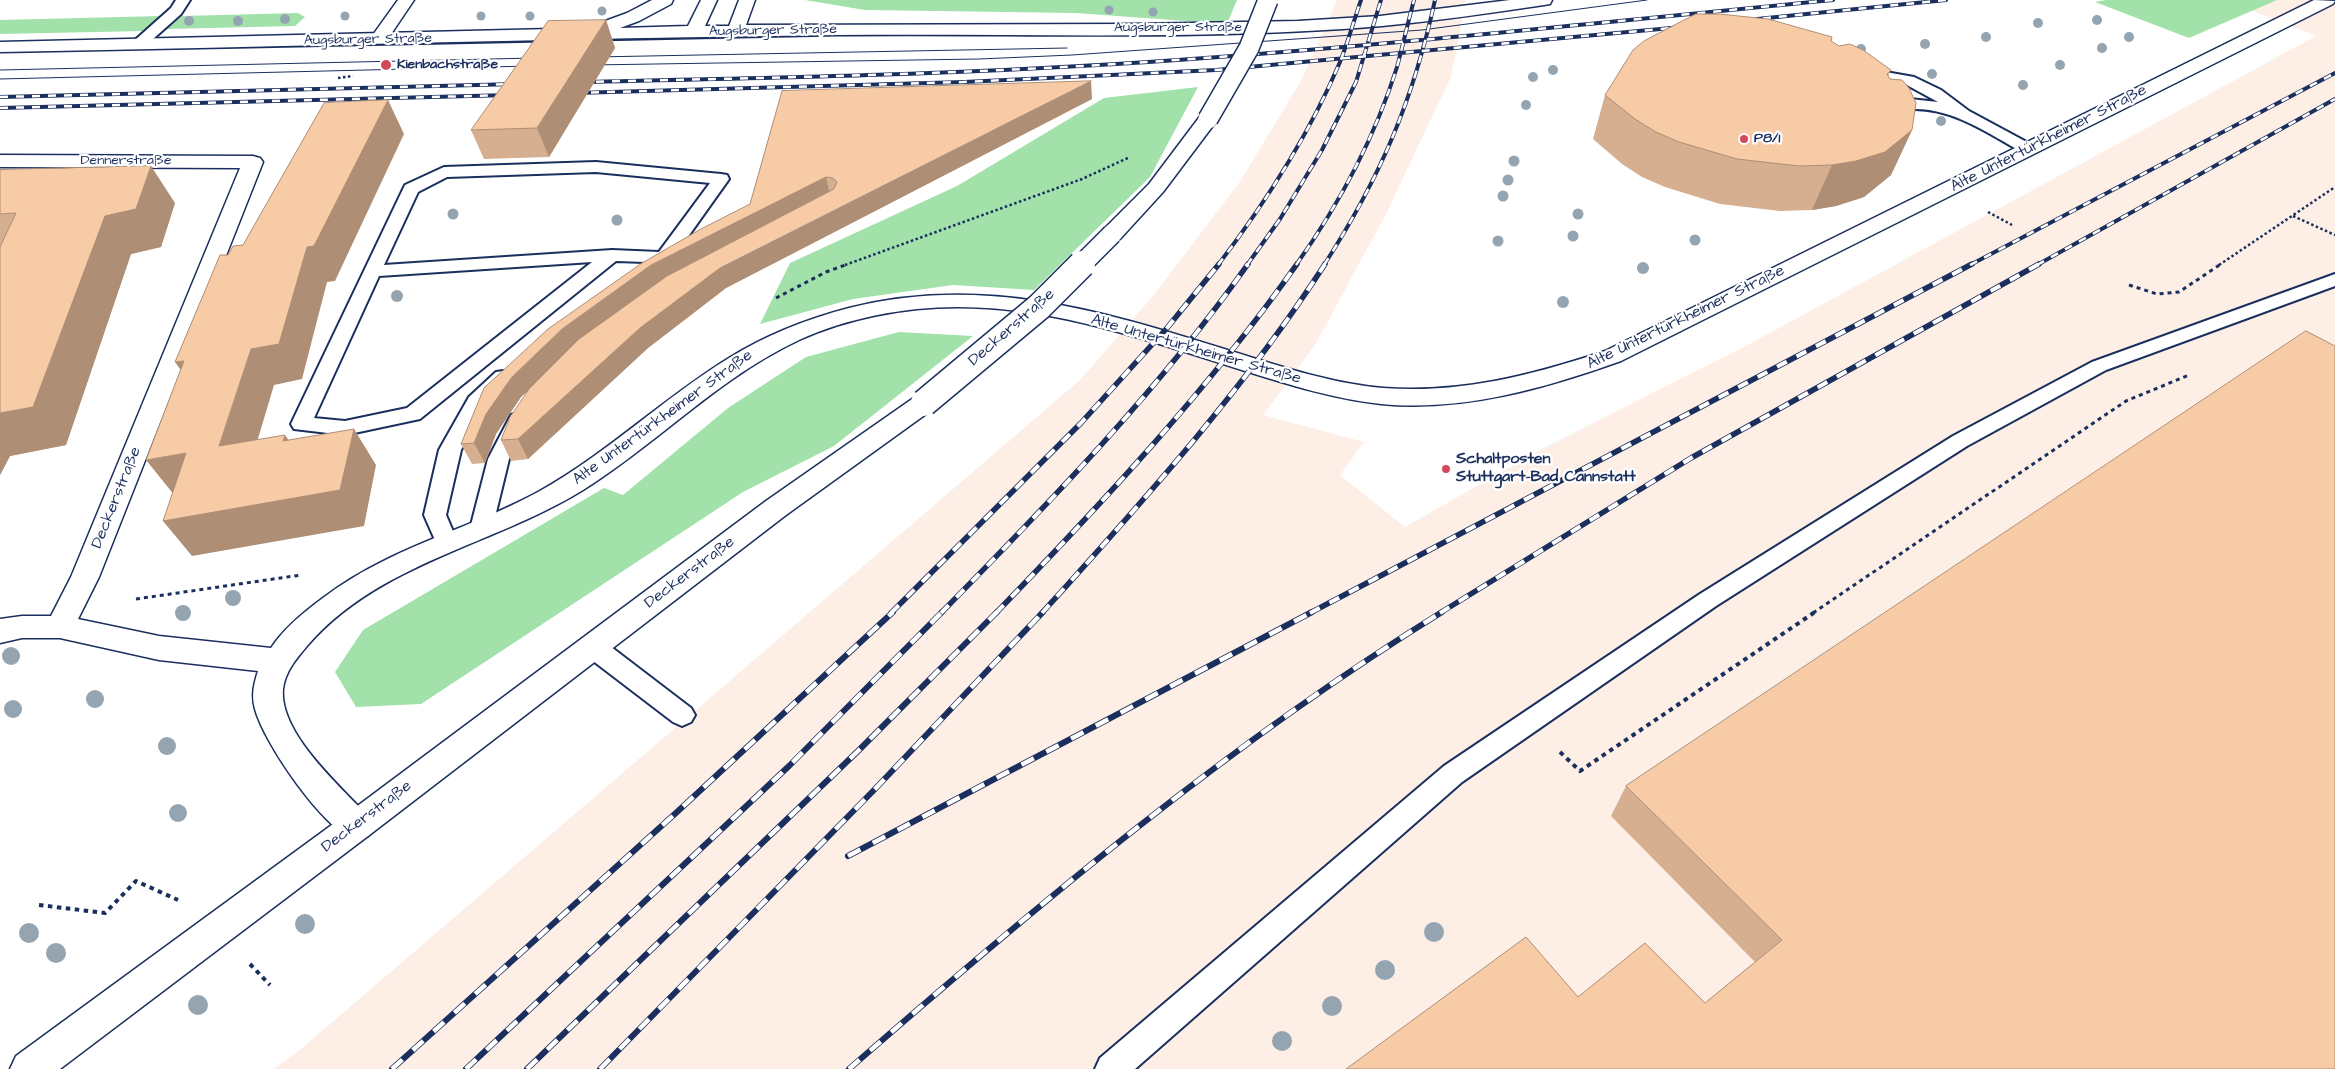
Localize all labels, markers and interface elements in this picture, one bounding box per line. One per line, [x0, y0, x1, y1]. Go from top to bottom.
street label: Augsburger Straße [1114, 20, 1242, 36]
street label: Augsburger Straße [709, 21, 837, 41]
street label: Augsburger Straße [304, 30, 432, 50]
place label: Kienbachstraße [397, 57, 498, 73]
marker: Kienbachstraße [379, 58, 393, 72]
street label: Alte Untertürkheimer Straße [1948, 81, 2150, 197]
place label: P8/1 [1754, 131, 1780, 147]
marker: P8/1 [1738, 133, 1750, 145]
street label: Dennerstraße [80, 153, 172, 169]
street label: Alte Untertürkheimer Straße [1584, 262, 1788, 374]
street label: Deckerstraße [965, 285, 1059, 371]
street label: Alte Untertürkheimer Straße [1089, 311, 1303, 389]
street label: Alte Untertürkheimer Straße [569, 346, 757, 490]
street label: Deckerstraße [88, 444, 146, 552]
place label: Schaltposten Stuttgart-Bad Cannstatt [1456, 450, 1636, 488]
marker: Schaltposten Stuttgart-Bad Cannstatt [1440, 463, 1452, 475]
street label: Deckerstraße [641, 533, 739, 613]
street label: Deckerstraße [318, 777, 416, 857]

